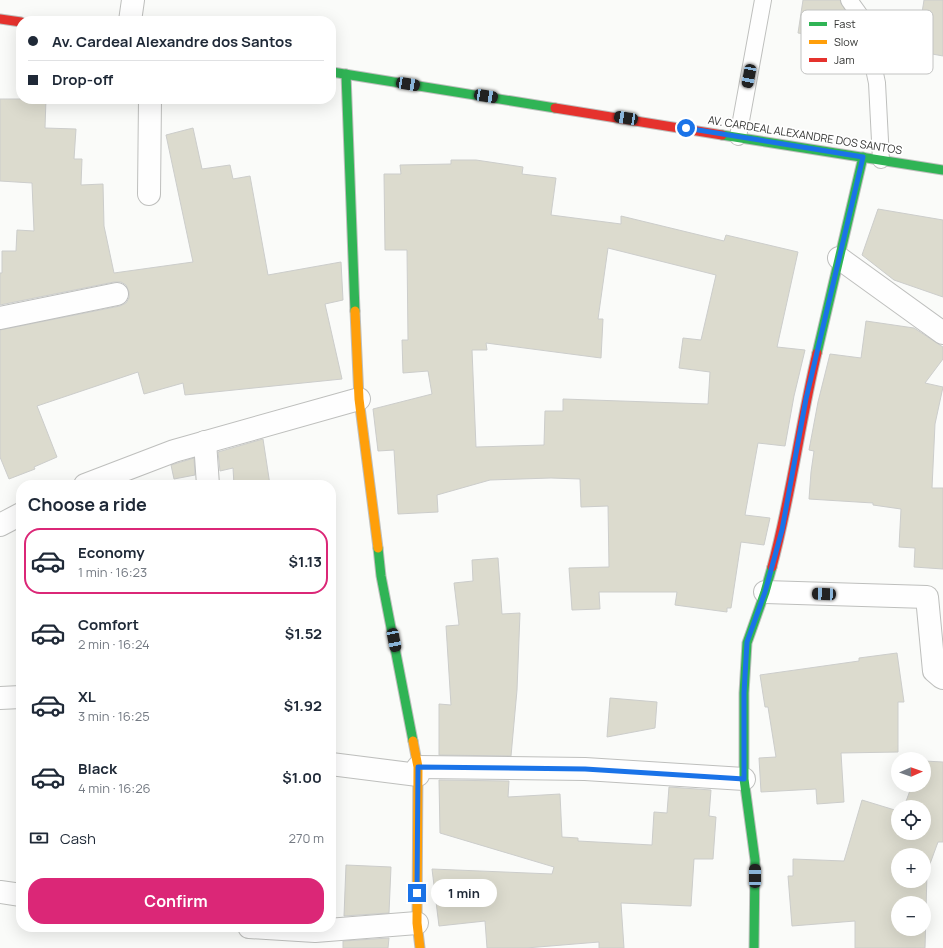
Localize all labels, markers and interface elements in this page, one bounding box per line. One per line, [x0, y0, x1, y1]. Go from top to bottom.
legend [801, 10, 933, 74]
text: Fast [834, 16, 856, 31]
text: Av. Cardeal Alexandre dos Santos [52, 31, 292, 52]
text: Slow [834, 34, 859, 49]
text: Jam [834, 52, 855, 67]
car [741, 63, 757, 89]
text: Drop-off [52, 69, 113, 90]
car [395, 76, 421, 92]
car [473, 88, 499, 104]
car [613, 110, 639, 126]
street label: AV. CARDEAL ALEXANDRE DOS SANTOS [707, 112, 903, 157]
route start [677, 119, 695, 137]
text: Choose a ride [28, 492, 147, 516]
text: Economy [78, 542, 145, 563]
icon: car [30, 543, 66, 579]
text: $1.13 [289, 551, 322, 572]
text: 1 min · 16:23 [78, 563, 147, 581]
car [812, 588, 836, 600]
text: Comfort [78, 614, 139, 635]
icon: car [30, 615, 66, 651]
text: $1.52 [285, 623, 322, 644]
car [386, 627, 402, 653]
text: 2 min · 16:24 [78, 635, 150, 653]
text: XL [78, 686, 96, 707]
icon: car [30, 687, 66, 723]
text: $1.92 [284, 695, 322, 716]
text: 3 min · 16:25 [78, 707, 150, 725]
north arrow [891, 752, 931, 792]
map controls [891, 752, 931, 936]
text: Black [78, 758, 117, 779]
icon: car [30, 759, 66, 795]
text: $1.00 [282, 767, 322, 788]
text: 4 min · 16:26 [78, 779, 151, 797]
button: locate [891, 800, 931, 840]
icon: cash [28, 827, 50, 849]
text: Cash [60, 828, 96, 849]
text: 270 m [289, 829, 324, 847]
button: + [891, 848, 931, 888]
car [749, 864, 761, 888]
button: Confirm [28, 878, 324, 924]
callout: 1 min [431, 879, 497, 907]
route end [408, 884, 426, 902]
text: 1 min [448, 884, 480, 902]
button: − [891, 896, 931, 936]

